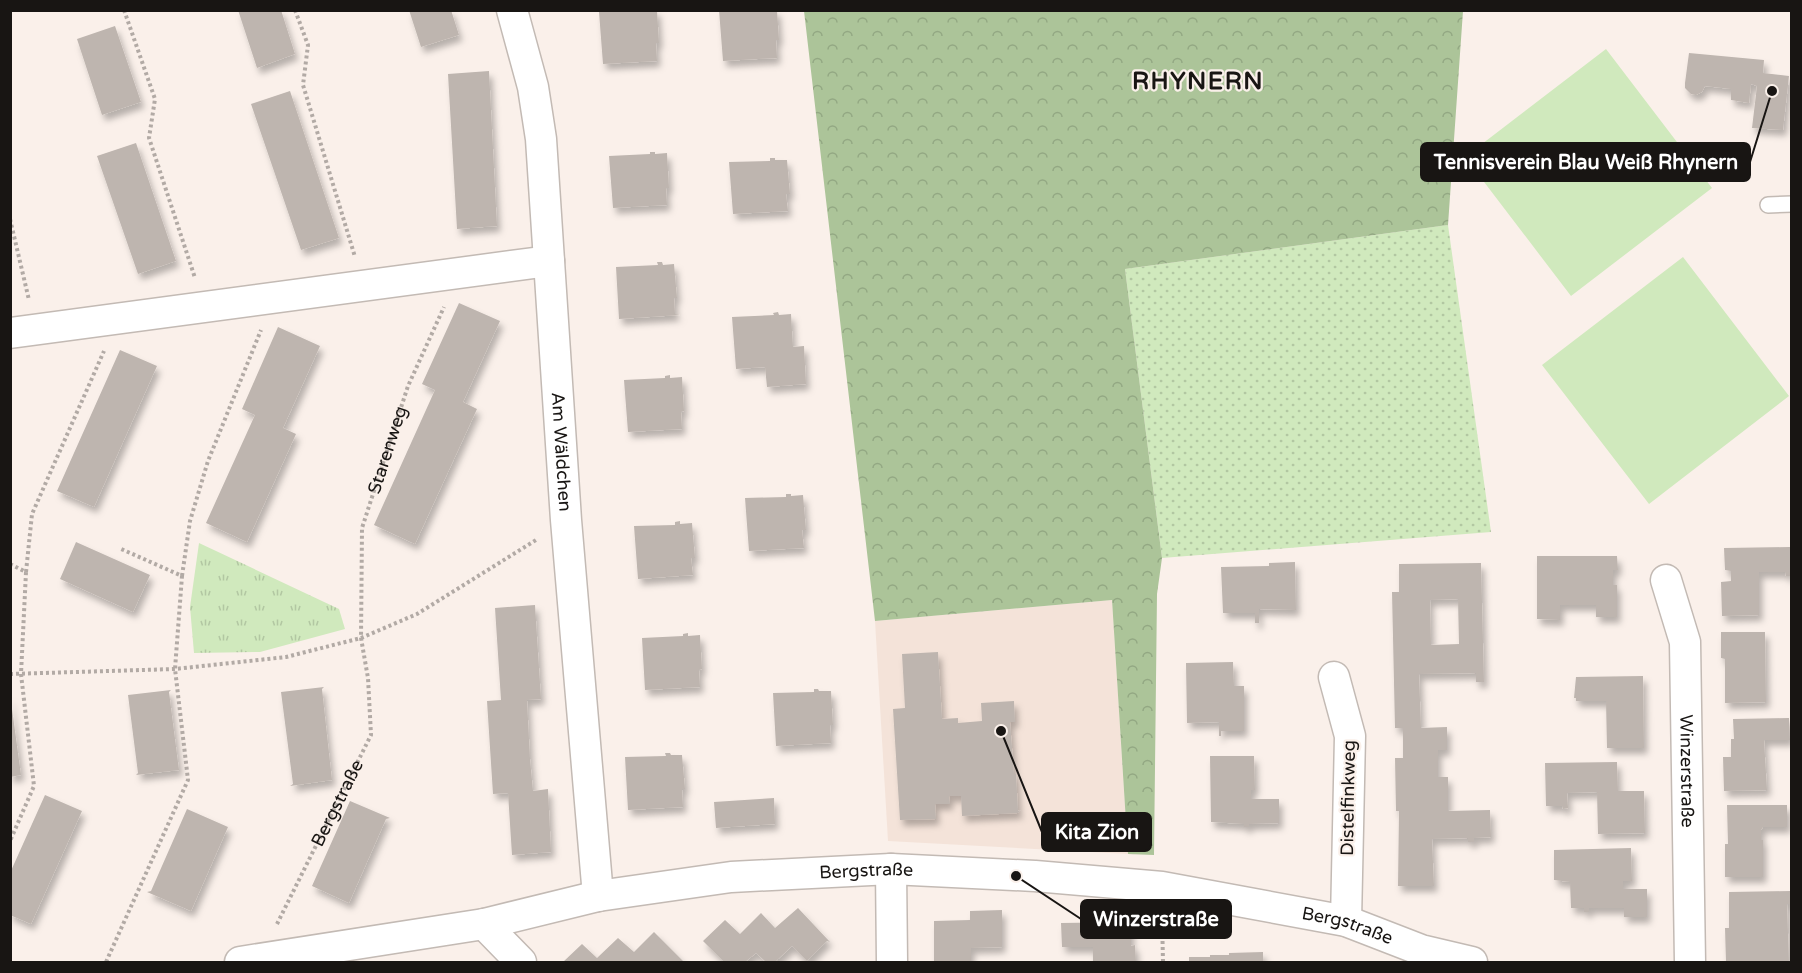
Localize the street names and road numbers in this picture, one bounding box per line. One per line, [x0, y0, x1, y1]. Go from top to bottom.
street label: Am Wäldchen [547, 391, 576, 512]
street label: Starenweg [363, 403, 412, 496]
street label: Winzerstraße [1675, 714, 1699, 828]
street label: Distelfinkweg [1336, 740, 1360, 856]
street label: Bergstraße [306, 756, 368, 850]
street label: Bergstraße [819, 858, 914, 884]
street label: Bergstraße [1300, 902, 1396, 949]

